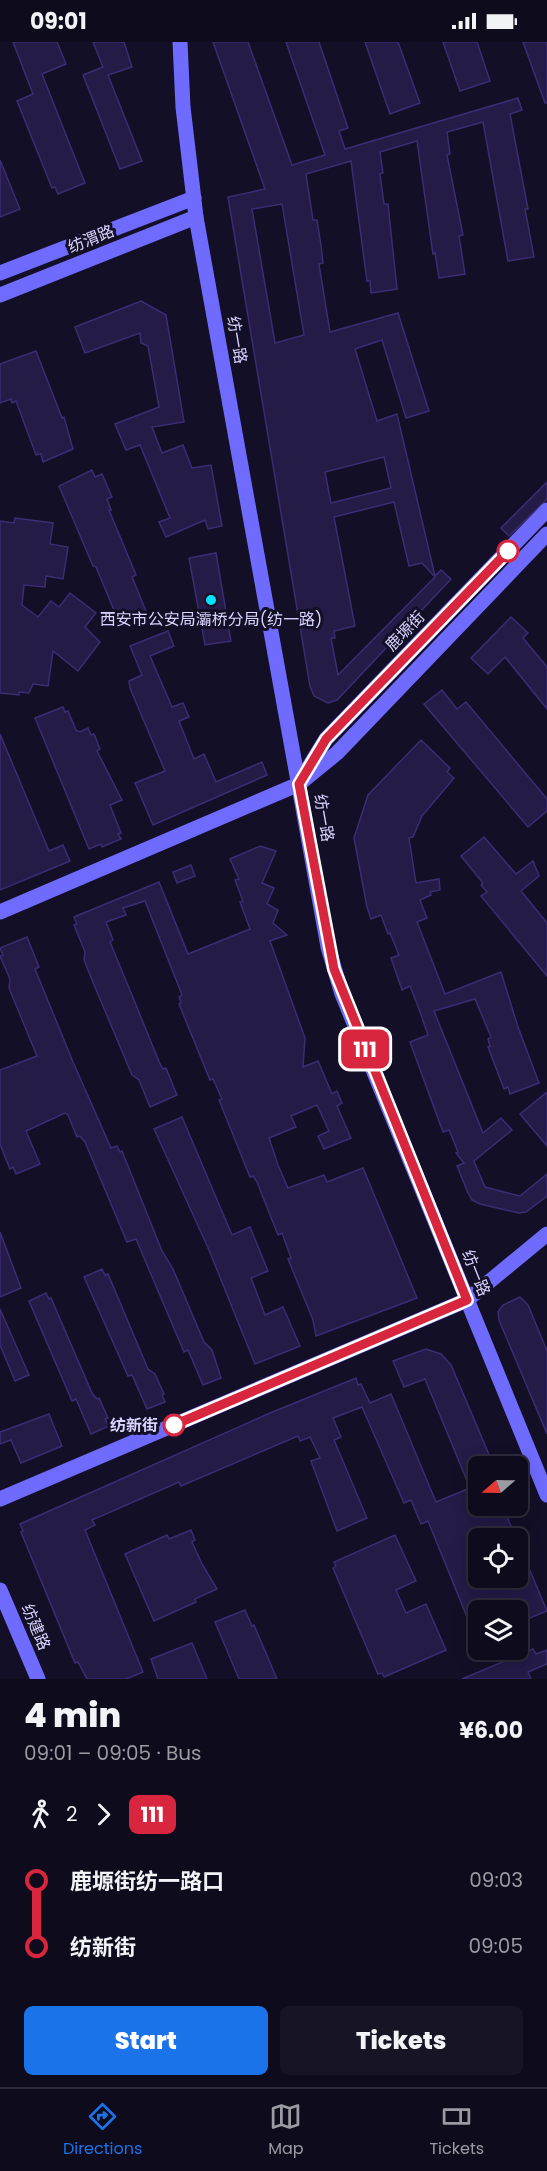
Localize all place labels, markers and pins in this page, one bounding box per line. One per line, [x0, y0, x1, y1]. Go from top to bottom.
unlabelled marker [497, 540, 519, 562]
marker: 西安市公安局灞桥分局(纺一路) [204, 593, 218, 607]
place label: 西安市公安局灞桥分局(纺一路) [100, 608, 322, 631]
place label: 纺新街 [110, 1414, 158, 1437]
marker: 纺新街 [163, 1414, 185, 1436]

